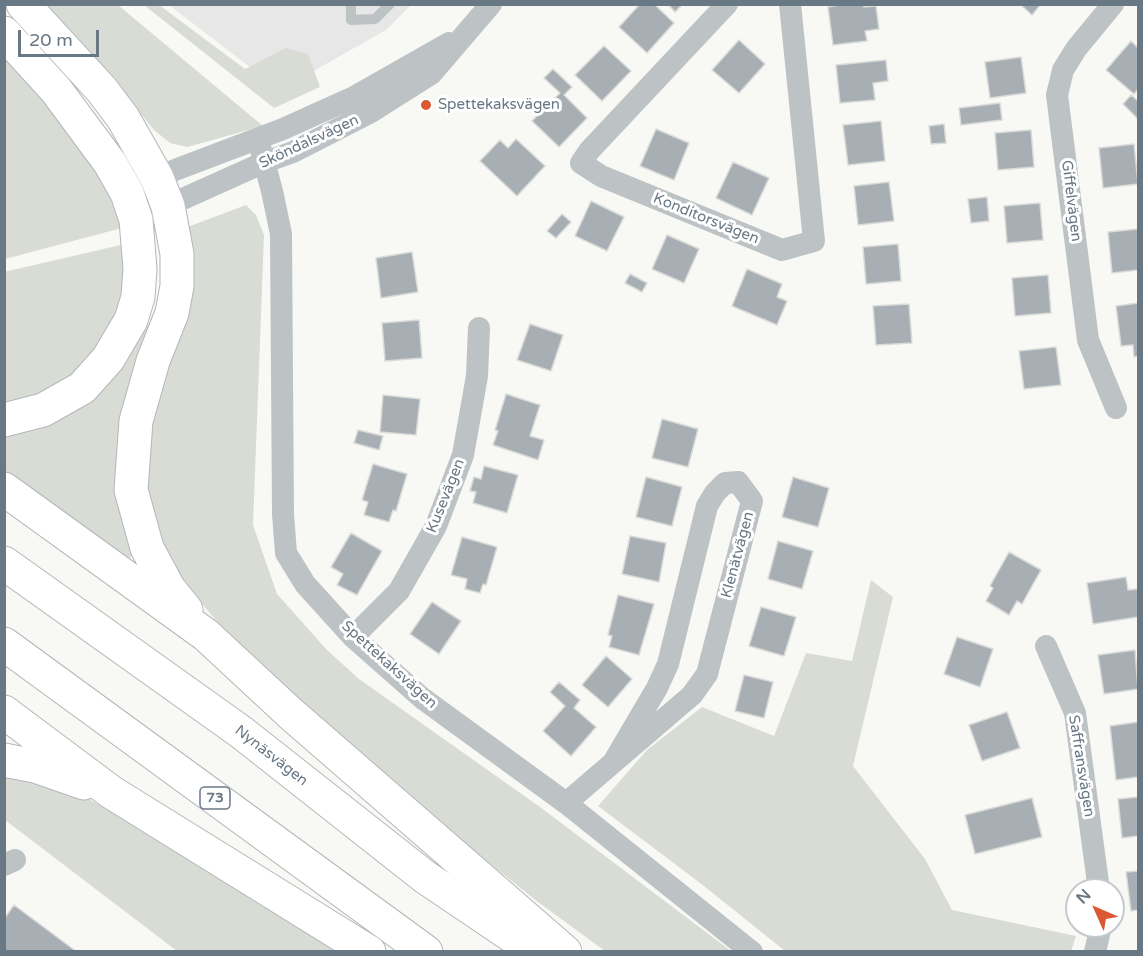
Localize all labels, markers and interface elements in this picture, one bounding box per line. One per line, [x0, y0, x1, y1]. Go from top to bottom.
scale bar [21, 18, 102, 56]
text: 20 m [29, 29, 73, 51]
place label: Spettekaksvägen [438, 96, 560, 114]
marker: Spettekaksvägen [419, 98, 433, 112]
street label: Sköndalsvägen [256, 111, 362, 173]
street label: Giffelvägen [1057, 159, 1085, 243]
street label: Konditorsvägen [650, 190, 762, 248]
street label: Kusevägen [423, 456, 469, 536]
street label: Klenätvägen [718, 510, 758, 600]
street label: Spettekaksvägen [338, 617, 440, 713]
street label: Saffransvägen [1064, 714, 1098, 818]
street label: Nynäsvägen [231, 722, 311, 790]
road number: 73 [200, 787, 230, 809]
north arrow [1065, 878, 1125, 938]
text: N [1072, 885, 1095, 908]

